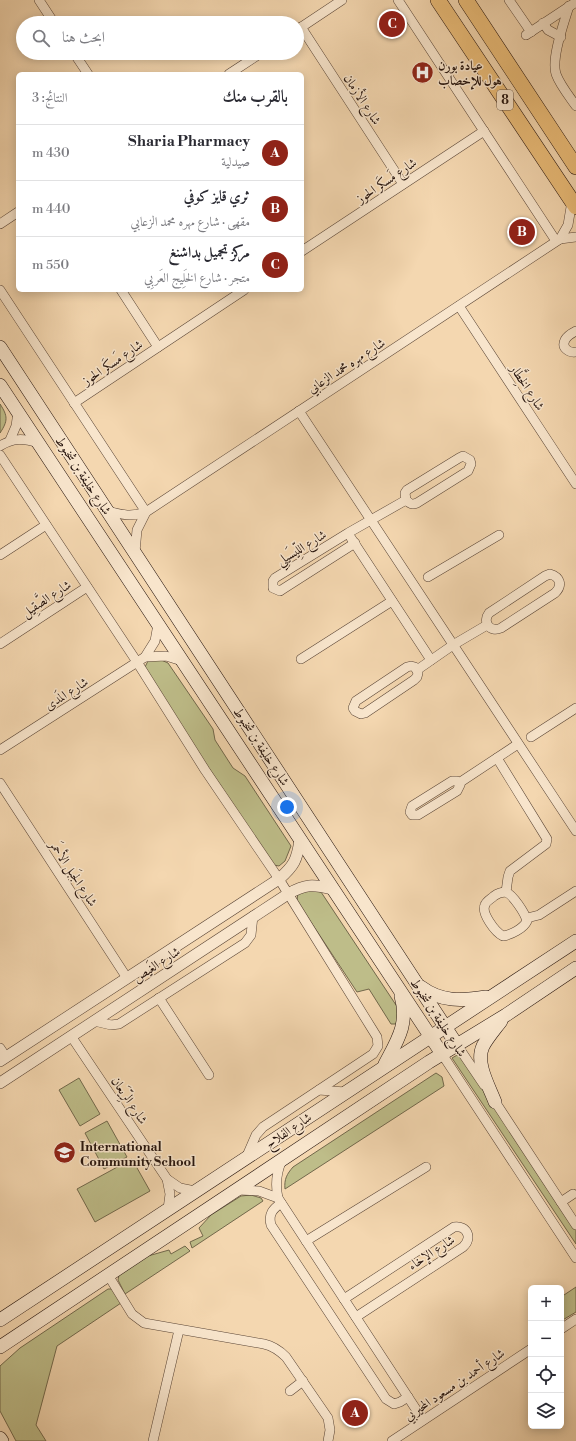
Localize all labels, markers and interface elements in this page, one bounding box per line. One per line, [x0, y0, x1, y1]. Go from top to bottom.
pin: C [379, 9, 405, 39]
search box [16, 16, 304, 60]
icon: search [30, 27, 52, 49]
text: ابحث هنا [62, 28, 105, 47]
place label: عيادة بورن هول للإخصاب [438, 58, 502, 90]
hospital icon: عيادة بورن هول للإخصاب [409, 59, 435, 85]
street label: شارع الأزمان [337, 71, 385, 129]
text: بالقرب منك [222, 86, 288, 108]
text: النتائج: 3 [32, 90, 68, 106]
road number: 8 [497, 90, 513, 110]
text: Sharia Pharmacy [128, 132, 250, 151]
text: 430 m [32, 145, 70, 161]
text: A [270, 145, 280, 161]
street label: شارع مَسكَر الحوز [350, 153, 422, 211]
text: صيدلية [221, 154, 250, 170]
text: ثري قايز كوفي [184, 187, 250, 206]
text: 440 m [32, 201, 70, 217]
text: B [270, 201, 280, 217]
text: مقهى · شارع مهره محمد الزعابي [131, 214, 250, 230]
pin: B [509, 217, 535, 247]
text: مركز تجميل بداشنغ [169, 243, 250, 262]
text: 550 m [32, 257, 69, 273]
text: C [270, 257, 280, 273]
text: متجر · شارع الخَلِيج العَربِي [144, 270, 250, 286]
street label: شارع مَسكَر الحوز [76, 335, 148, 393]
street label: شارع مهره محمد الزعابي [305, 335, 390, 399]
street label: شارع الخِطَّار [503, 358, 551, 415]
street label: شارع خليفة بن شخبوط [49, 433, 115, 520]
street label: شارع اللِّيسَيلِي [273, 525, 332, 573]
street label: شارع الصَّقِيل [17, 574, 76, 623]
street label: شارع المَدى [41, 672, 93, 716]
street label: شارع خليفة بن شخبوط [227, 704, 293, 791]
your location [277, 797, 297, 817]
street label: شارع الجَبل الأحمَر [42, 835, 102, 911]
street label: شارع الغَيص [129, 942, 185, 989]
street label: شارع خليفة بن شخبوط [404, 975, 470, 1062]
street label: شارع الرِّيَعان [105, 1073, 153, 1129]
street label: شارع الفلاح [262, 1109, 317, 1155]
place label: International Community School [80, 1139, 196, 1170]
school or university icon: International Community School [52, 1140, 78, 1166]
street label: شارع الإخاء [405, 1232, 459, 1276]
map controls [528, 1285, 564, 1429]
button: + [528, 1285, 564, 1321]
button: − [528, 1321, 564, 1357]
street label: شارع أحمد بن مسعود المحيربي [401, 1344, 510, 1427]
button: locate [528, 1357, 564, 1393]
button: layers [528, 1393, 564, 1429]
pin: A [342, 1398, 368, 1428]

